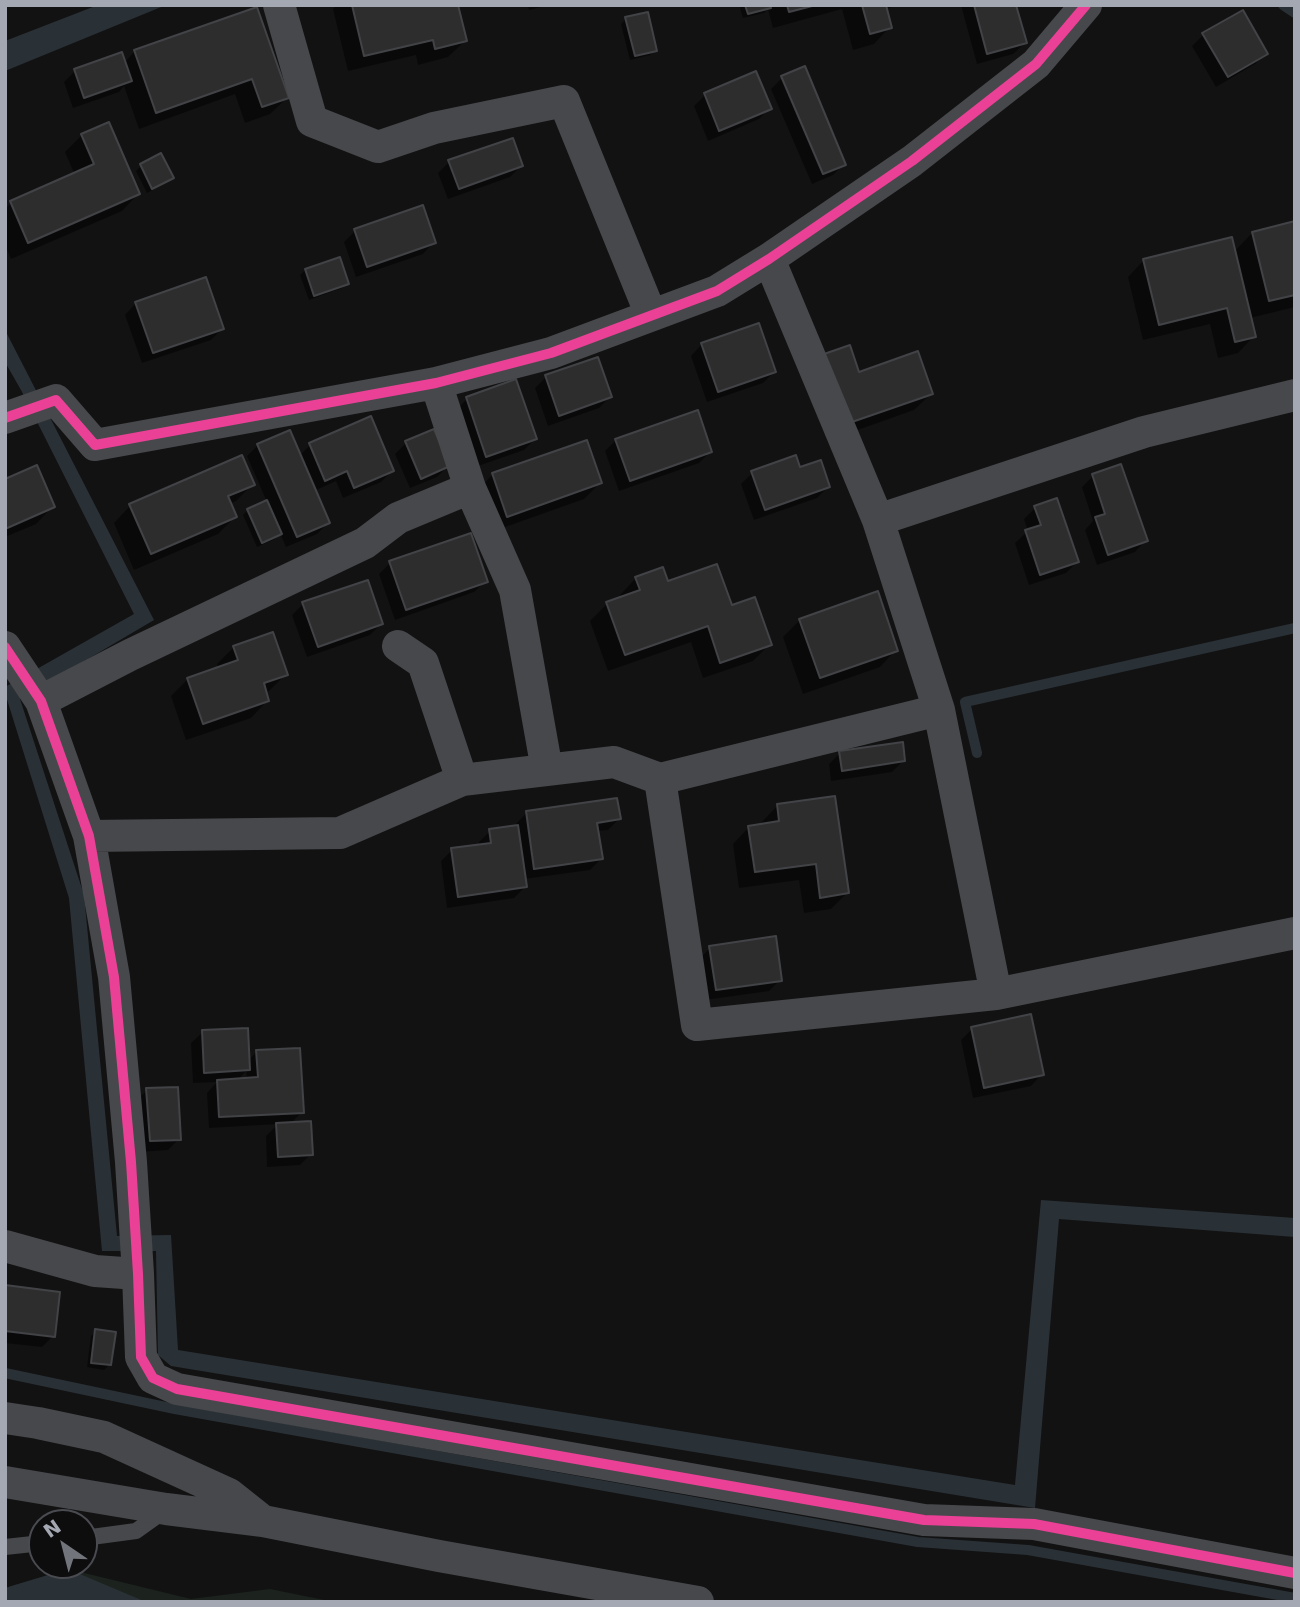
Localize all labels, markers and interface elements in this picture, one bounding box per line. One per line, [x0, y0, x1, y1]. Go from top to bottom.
north arrow [28, 1509, 98, 1579]
text: N [39, 1515, 65, 1542]

